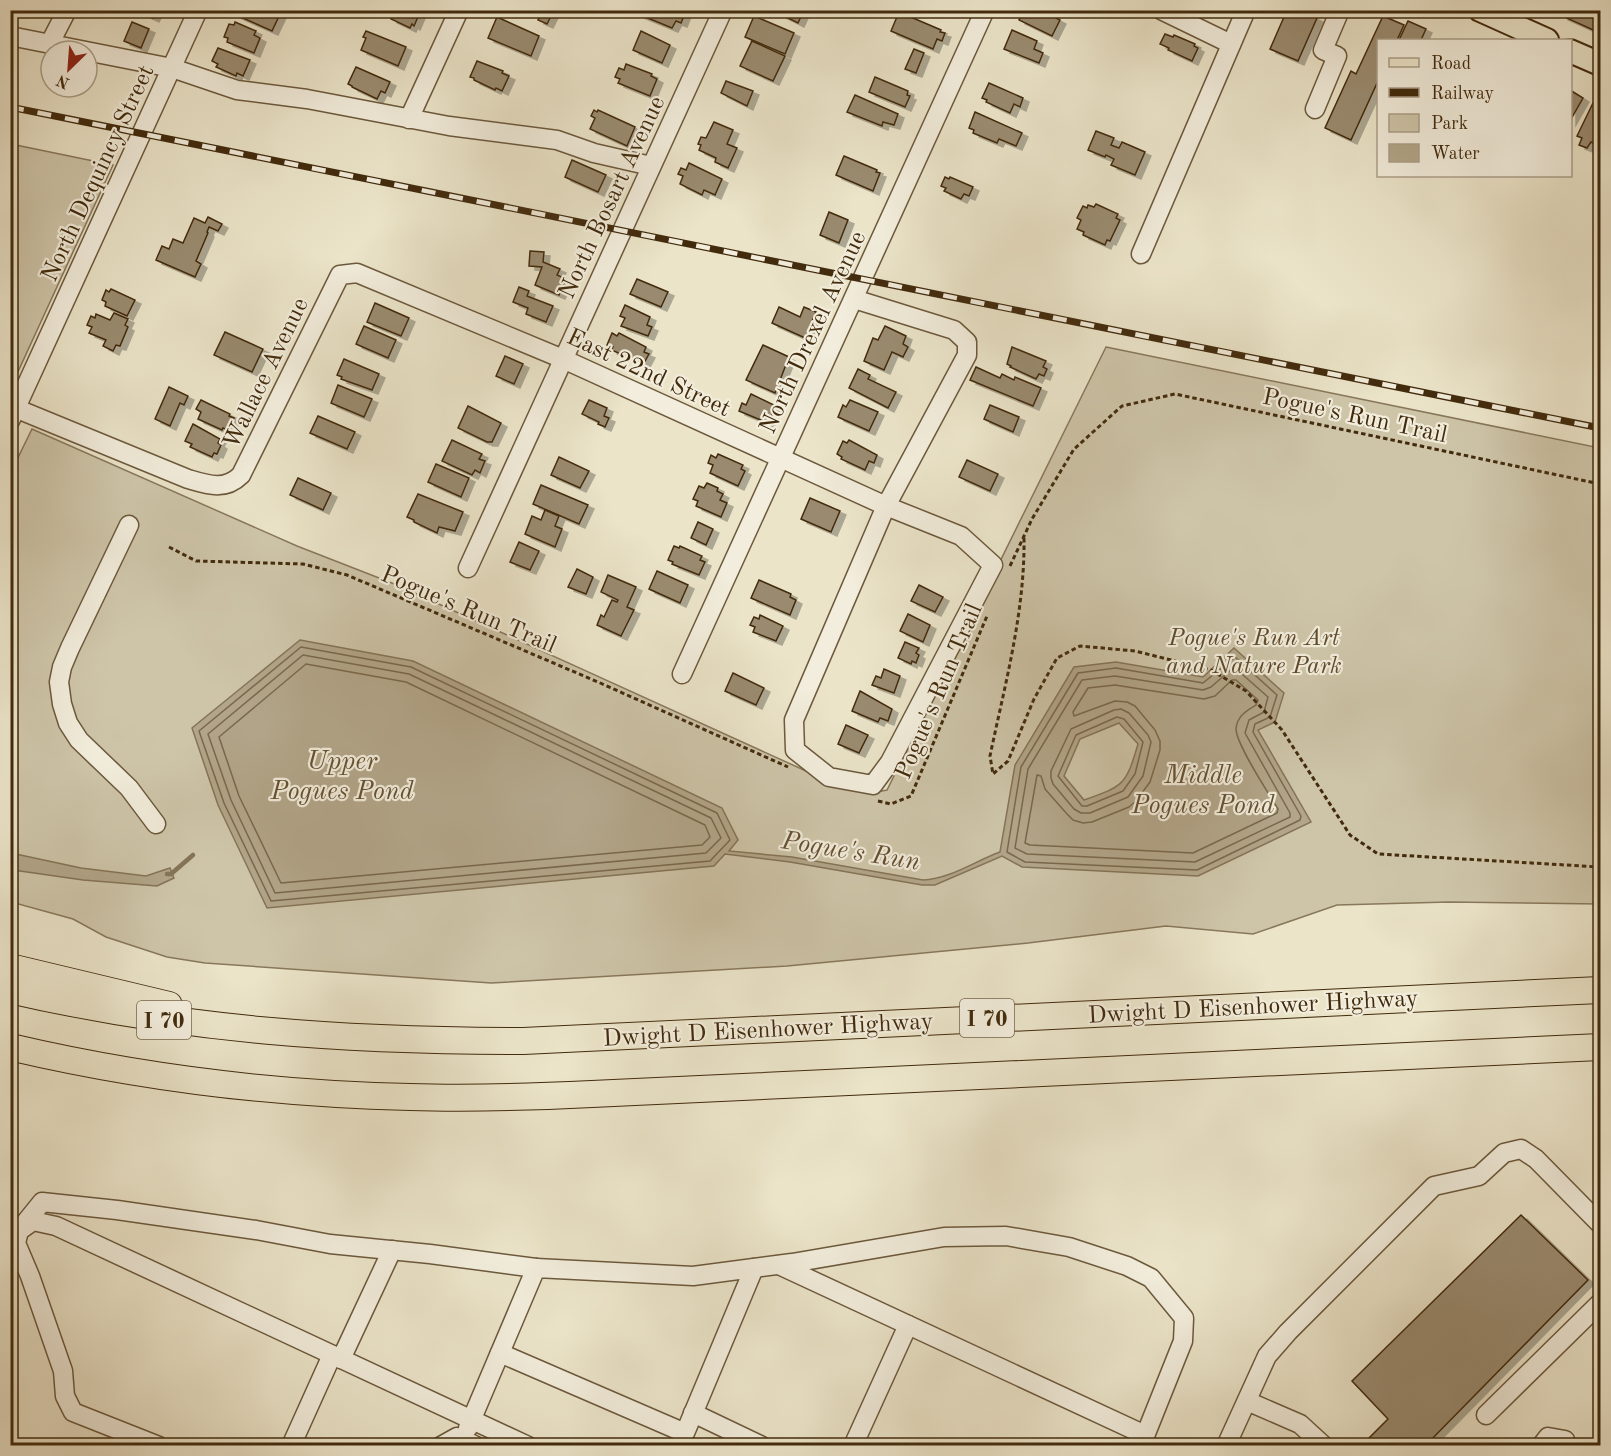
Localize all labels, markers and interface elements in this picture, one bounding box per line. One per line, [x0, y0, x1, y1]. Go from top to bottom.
north arrow [39, 39, 99, 99]
legend [1377, 39, 1572, 177]
text: Road [1431, 55, 1471, 73]
street label: North Dequincy Street [34, 60, 160, 286]
text: Railway [1431, 85, 1494, 103]
street label: North Bosart Avenue [555, 93, 670, 303]
text: Park [1431, 115, 1468, 133]
text: Water [1431, 145, 1480, 163]
street label: North Drexel Avenue [756, 228, 871, 438]
street label: Wallace Avenue [220, 295, 314, 453]
street label: East 22nd Street [563, 325, 734, 422]
street label: Pogue's Run Trail [1260, 386, 1449, 448]
street label: Pogue's Run Trail [377, 563, 560, 659]
street label: Pogue's Run Trail [892, 600, 988, 783]
park label: Pogue's Run Art and Nature Park [1166, 627, 1342, 679]
water label: Upper Pogues Pond [270, 749, 414, 805]
water label: Middle Pogues Pond [1131, 763, 1275, 819]
water label: Pogue's Run [779, 828, 922, 876]
street label: Dwight D Eisenhower Highway [1087, 987, 1419, 1029]
road number: I 70 [960, 999, 1014, 1037]
road number: I 70 [137, 1001, 191, 1039]
street label: Dwight D Eisenhower Highway [602, 1010, 934, 1052]

